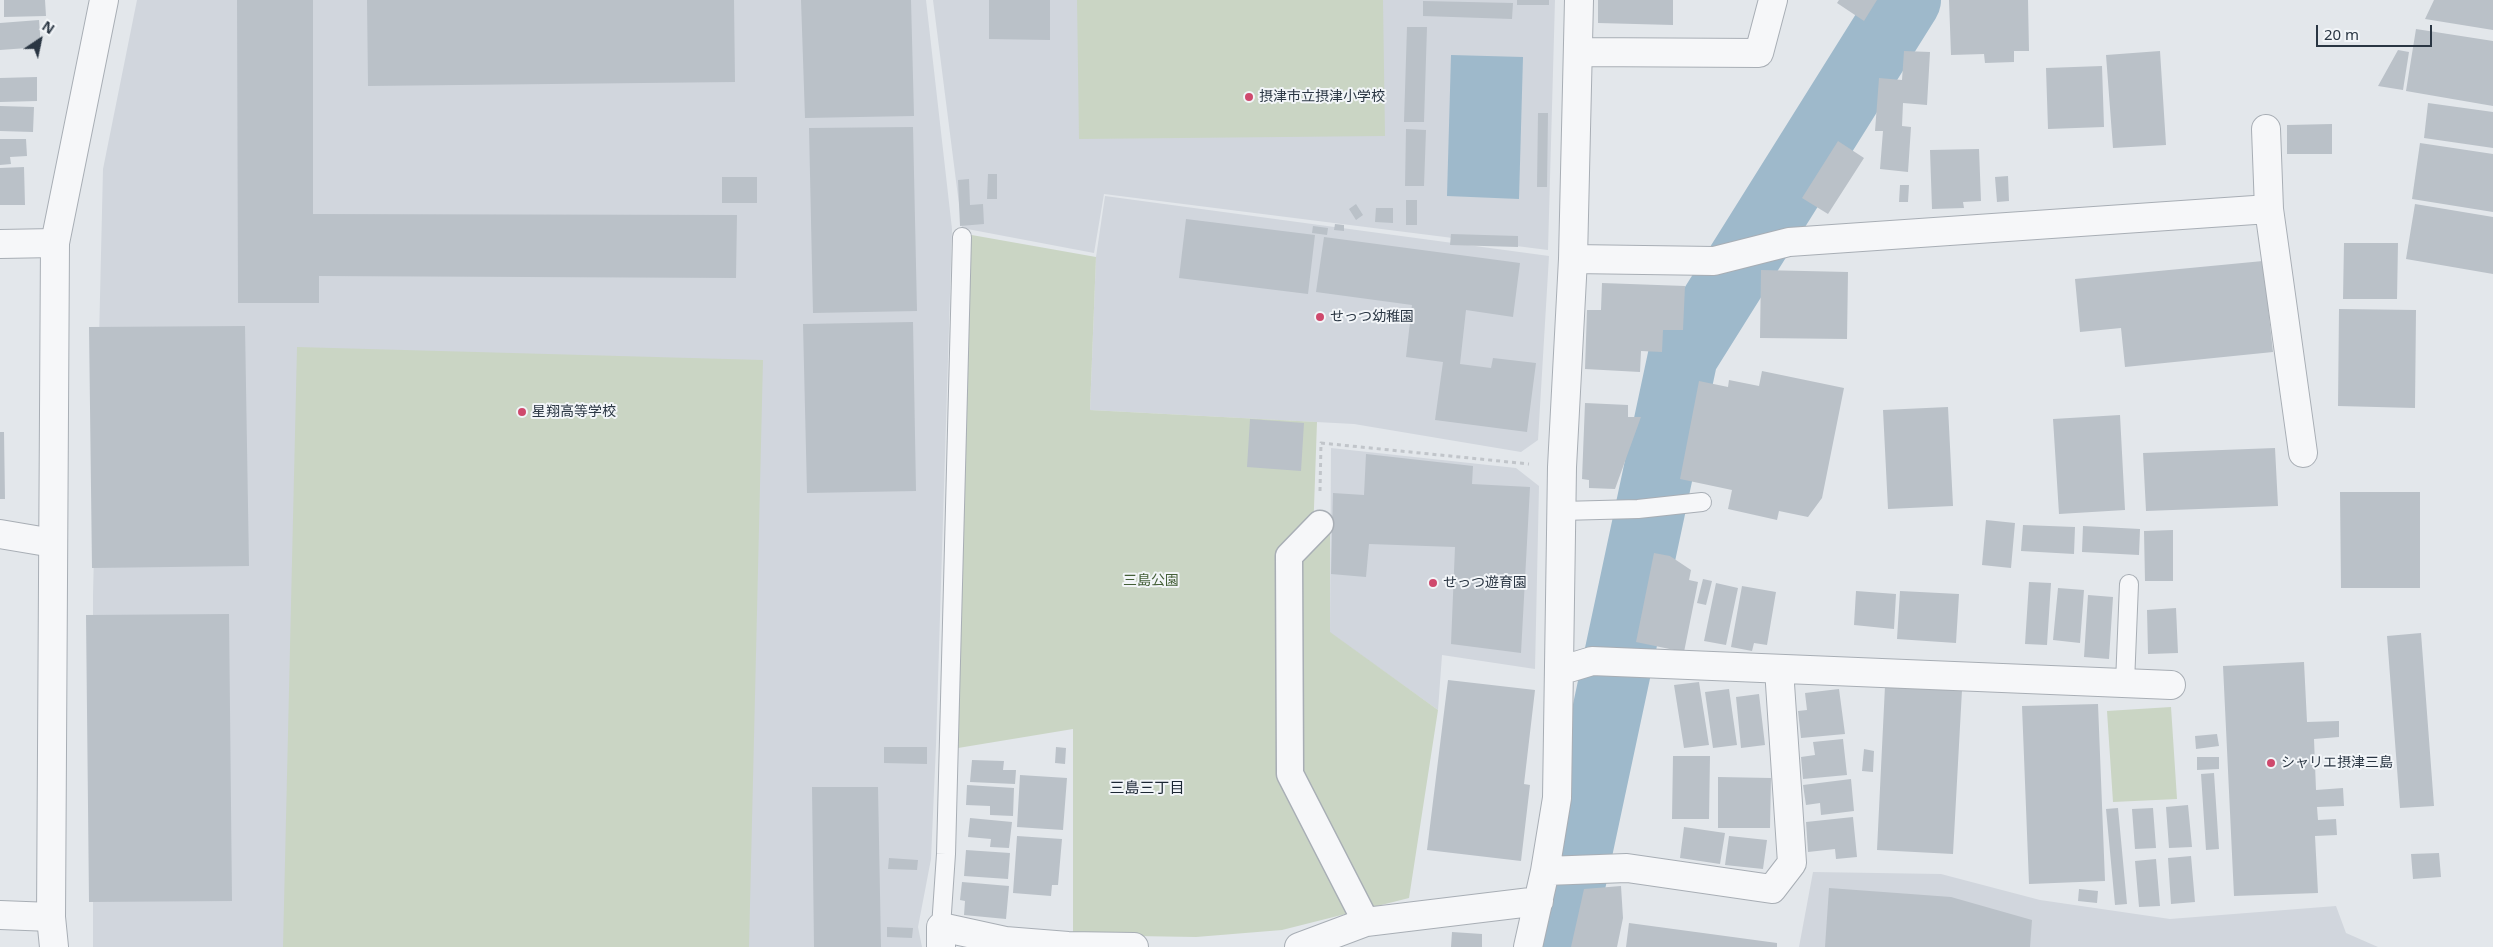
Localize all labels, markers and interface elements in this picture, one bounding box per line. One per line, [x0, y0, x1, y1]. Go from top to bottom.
north arrow [15, 15, 65, 65]
scale bar [2318, 15, 2434, 47]
text: N [39, 16, 59, 38]
text: 20 m [2324, 24, 2359, 44]
place label: 摂津市立摂津小学校 [1259, 89, 1385, 105]
marker: 摂津市立摂津小学校 [1243, 91, 1255, 103]
place label: せっつ幼稚園 [1330, 309, 1414, 325]
marker: せっつ幼稚園 [1314, 311, 1326, 323]
place label: 星翔高等学校 [532, 404, 616, 420]
marker: 星翔高等学校 [516, 406, 528, 418]
park label: 三島公園 [1123, 573, 1179, 589]
place label: せっつ遊育園 [1443, 575, 1527, 591]
marker: せっつ遊育園 [1427, 577, 1439, 589]
place label: シャリエ摂津三島 [2281, 755, 2393, 771]
marker: シャリエ摂津三島 [2265, 757, 2277, 769]
district label: 三島三丁目 [1110, 780, 1184, 798]

